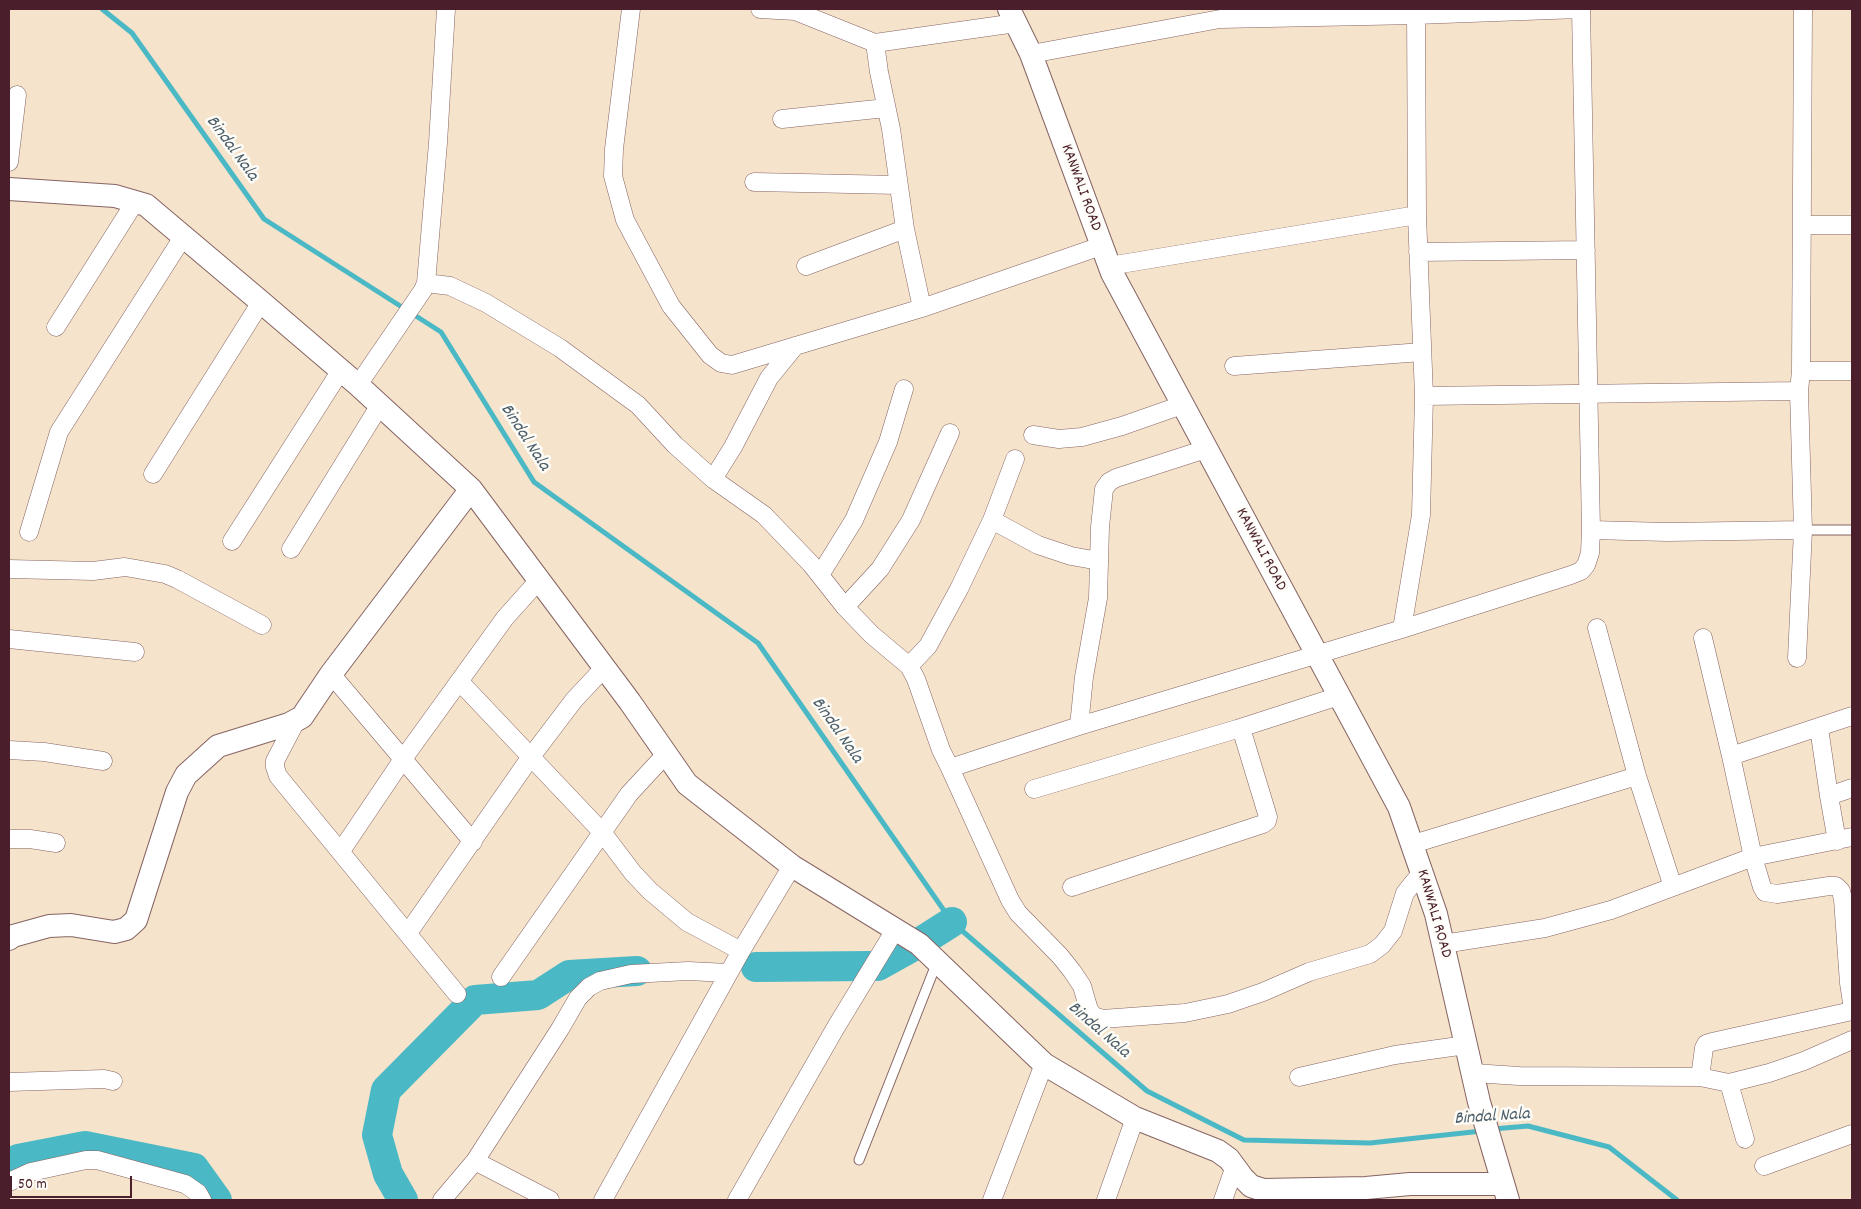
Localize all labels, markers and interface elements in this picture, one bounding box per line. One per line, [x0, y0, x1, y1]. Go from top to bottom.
water label: Bindal Nala [200, 112, 262, 186]
street label: KANWALI ROAD [1055, 142, 1105, 234]
water label: Bindal Nala [494, 400, 554, 476]
street label: KANWALI ROAD [1230, 505, 1290, 595]
water label: Bindal Nala [806, 694, 866, 768]
street label: KANWALI ROAD [1411, 868, 1455, 960]
water label: Bindal Nala [1062, 998, 1134, 1064]
water label: Bindal Nala [1454, 1105, 1530, 1131]
scale bar [12, 1166, 135, 1198]
text: 50 m [18, 1174, 47, 1196]

